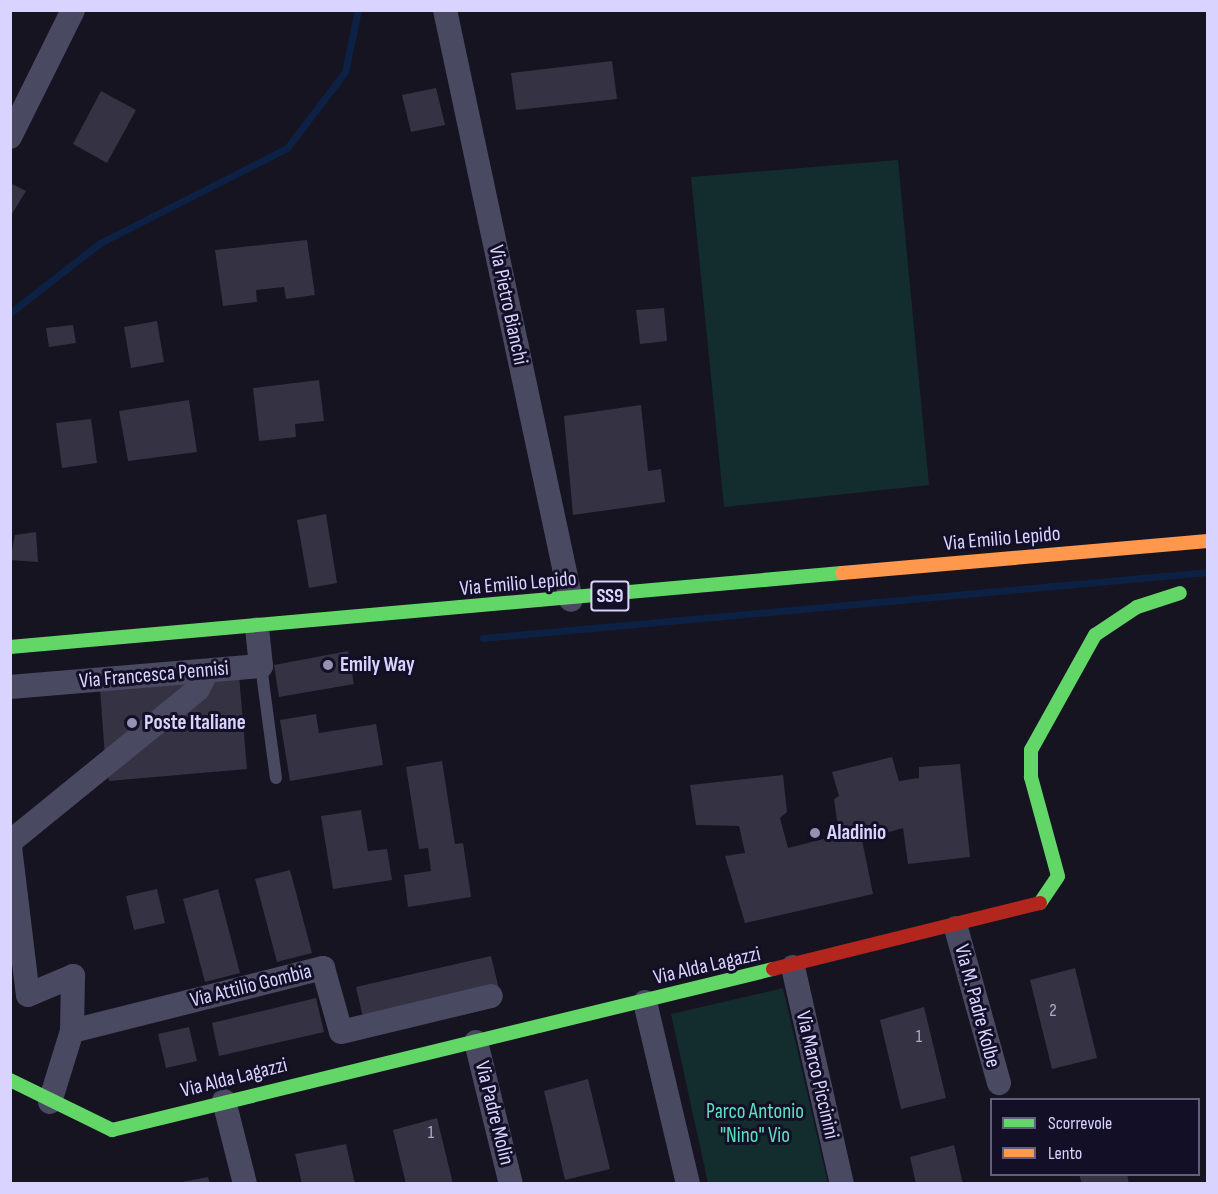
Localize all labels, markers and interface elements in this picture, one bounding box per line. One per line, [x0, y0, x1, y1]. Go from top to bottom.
street label: Via Pietro Bianchi [483, 243, 533, 367]
street label: Via Emilio Lepido [943, 521, 1061, 557]
street label: Via Emilio Lepido [459, 566, 577, 602]
road number: SS9 [589, 579, 631, 613]
place label: Emily Way [340, 652, 415, 678]
street label: Via Francesca Pennisi [78, 656, 230, 694]
marker: Emily Way [321, 658, 335, 672]
place label: Poste Italiane [144, 710, 246, 736]
marker: Poste Italiane [125, 716, 139, 730]
place label: Aladinio [827, 820, 886, 846]
marker: Aladinio [808, 826, 822, 840]
street label: Via Alda Lagazzi [651, 941, 763, 991]
street label: Via M. Padre Kolbe [948, 942, 1006, 1070]
street label: Via Attilio Gombia [188, 959, 314, 1013]
house number: 2 [1049, 1000, 1057, 1022]
street label: Via Marco Piccinini [790, 1009, 844, 1141]
house number: 1 [916, 1026, 922, 1048]
street label: Via Alda Lagazzi [178, 1053, 290, 1103]
street label: Via Padre Molin [469, 1058, 519, 1168]
legend [990, 1098, 1200, 1176]
park label: Parco Antonio "Nino" Vio [706, 1099, 804, 1149]
text: Scorrevole [1048, 1113, 1112, 1134]
house number: 1 [428, 1122, 434, 1144]
text: Lento [1048, 1143, 1082, 1164]

